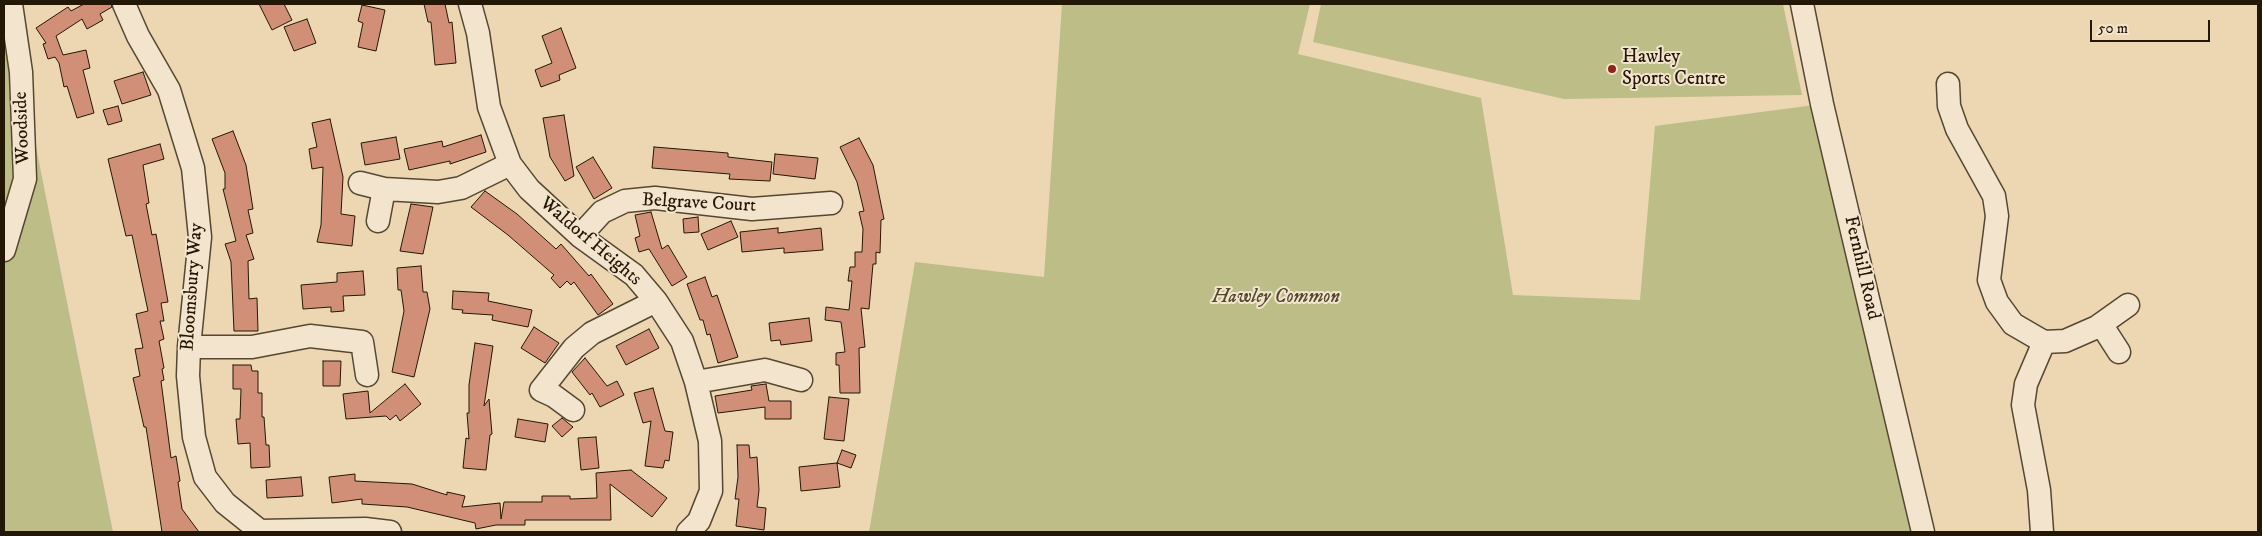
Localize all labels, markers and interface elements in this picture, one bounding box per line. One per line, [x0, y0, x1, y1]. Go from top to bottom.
scale bar [2092, 10, 2212, 42]
text: 50 m [2098, 19, 2128, 38]
place label: Hawley Sports Centre [1622, 47, 1726, 91]
marker: Hawley Sports Centre [1606, 63, 1618, 75]
street label: Woodside [10, 91, 36, 165]
street label: Belgrave Court [641, 190, 757, 218]
street label: Waldorf Heights [534, 193, 646, 291]
street label: Fernhill Road [1838, 214, 1884, 322]
street label: Bloomsbury Way [177, 222, 209, 352]
park label: Hawley Common [1212, 287, 1340, 309]

